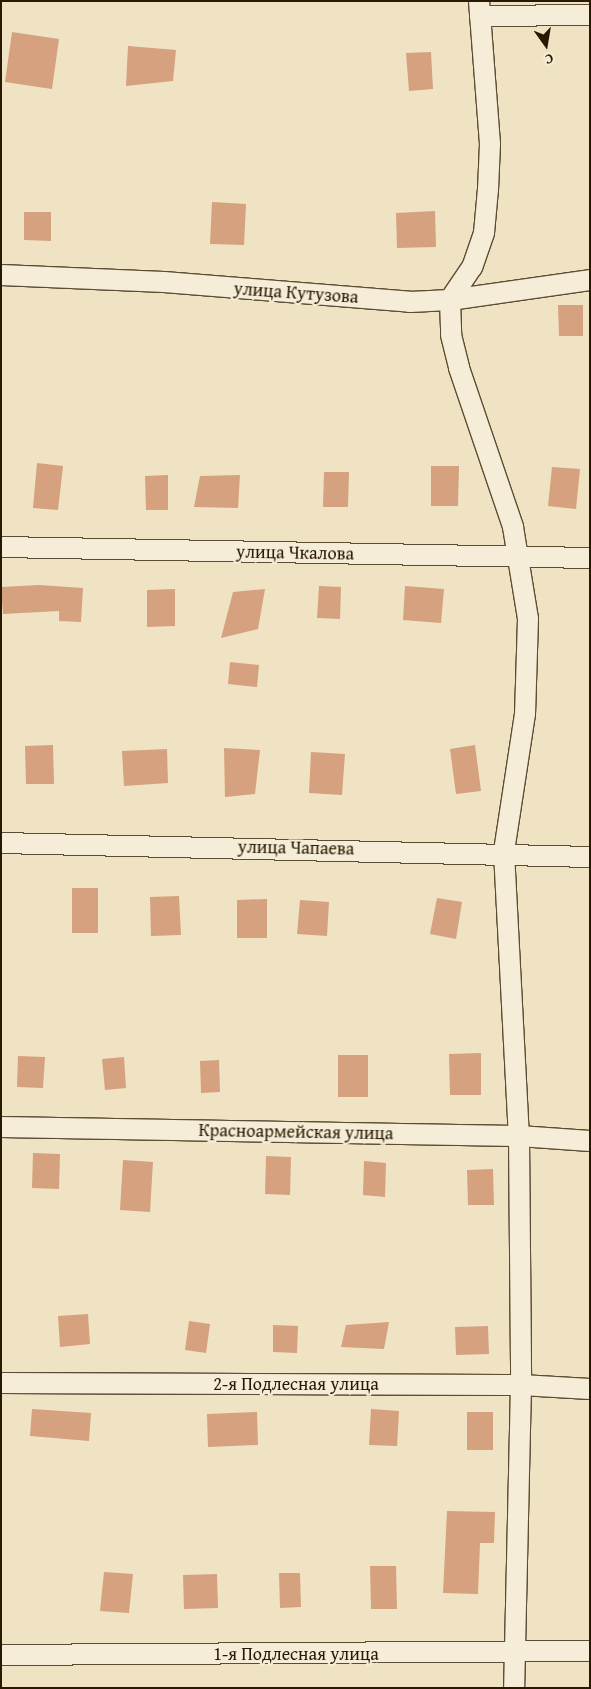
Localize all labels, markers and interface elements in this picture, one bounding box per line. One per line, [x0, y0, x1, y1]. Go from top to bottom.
north arrow [521, 20, 571, 70]
text: С [543, 49, 555, 70]
street label: улица Кутузова [233, 278, 359, 308]
street label: улица Чкалова [236, 541, 354, 565]
street label: улица Чапаева [238, 836, 354, 860]
street label: Красноармейская улица [198, 1120, 394, 1144]
street label: 2-я Подлесная улица [213, 1373, 379, 1395]
street label: 1-я Подлесная улица [213, 1643, 379, 1665]

